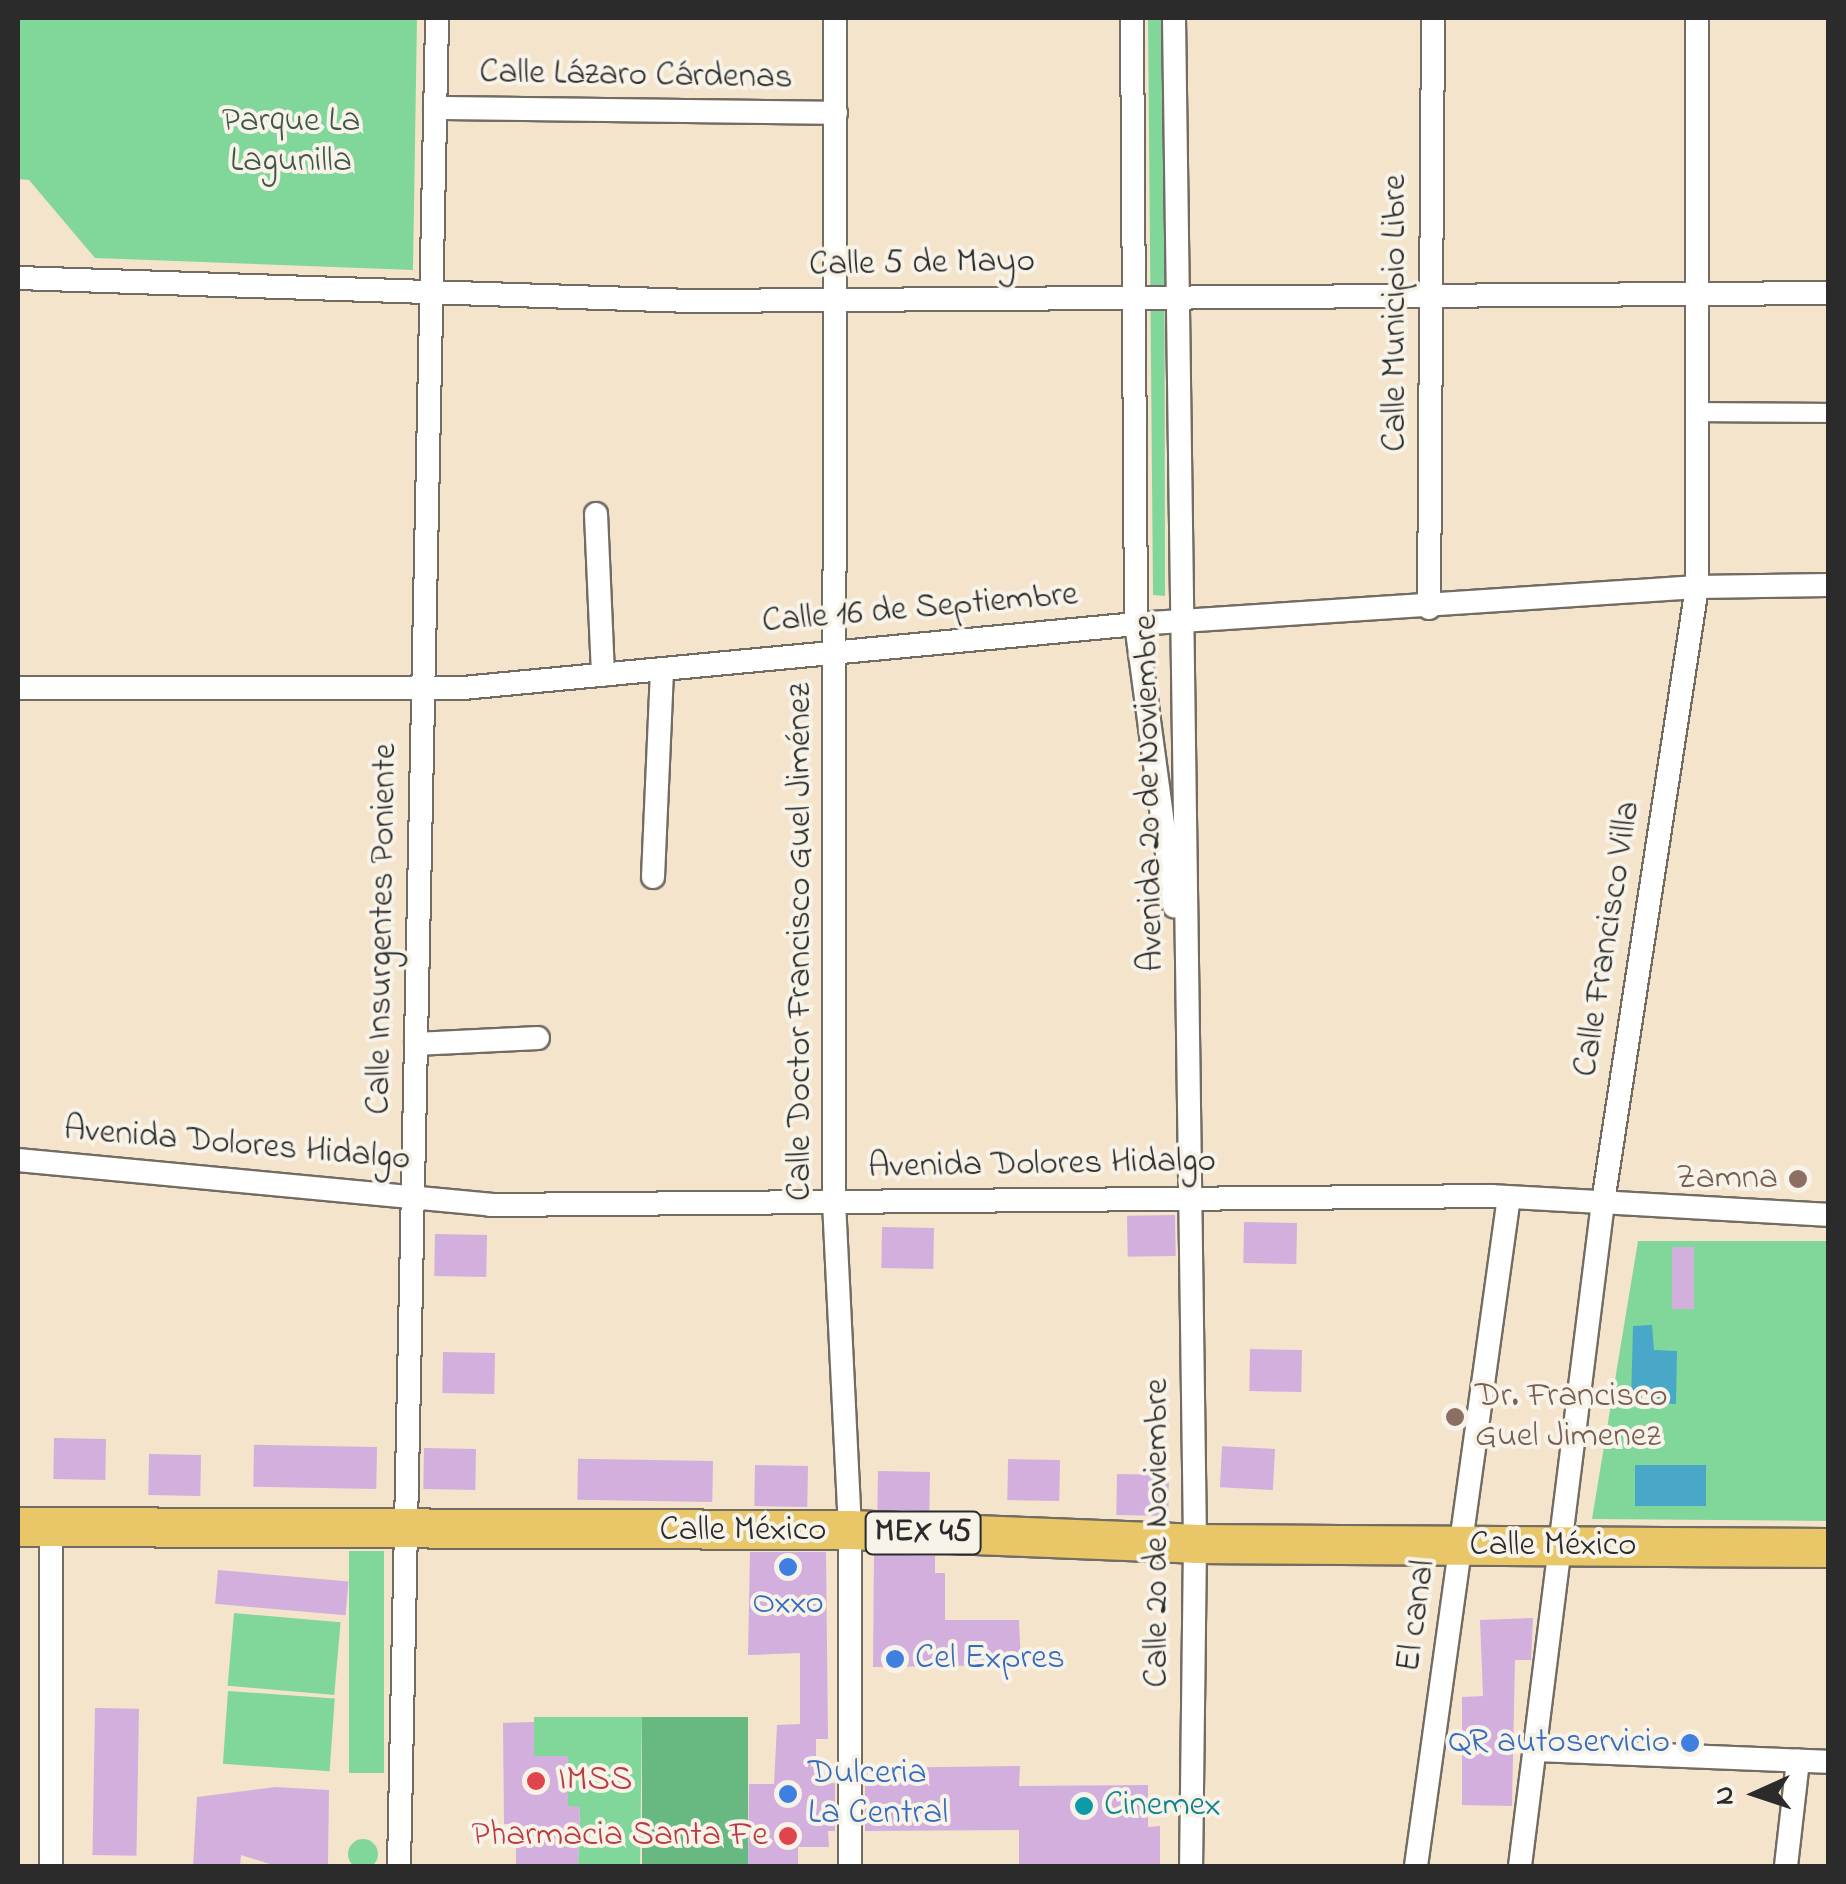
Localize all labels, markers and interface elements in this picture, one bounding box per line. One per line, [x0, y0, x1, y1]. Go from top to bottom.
street label: Calle Lázaro Cárdenas [479, 52, 793, 100]
park label: Parque La Lagunilla [222, 101, 360, 183]
street label: Calle Municipio Libre [1375, 174, 1417, 452]
street label: Calle 5 de Mayo [809, 241, 1035, 287]
street label: Calle 16 de Septiembre [760, 574, 1080, 644]
street label: Avenida 20 de Noviembre [1126, 614, 1174, 972]
street label: Calle Doctor Francisco Guel Jiménez [780, 683, 822, 1201]
street label: Calle Insurgentes Poniente [359, 743, 407, 1115]
street label: Calle Francisco Villa [1565, 798, 1651, 1080]
street label: Avenida Dolores Hidalgo [62, 1109, 412, 1181]
street label: Avenida Dolores Hidalgo [868, 1141, 1216, 1189]
place label: Zamna [1676, 1158, 1778, 1200]
marker: Zamna [1787, 1168, 1809, 1190]
place label: Dr. Francisco Guel Jimenez [1475, 1376, 1668, 1458]
street label: Calle 20 de Noviembre [1137, 1378, 1179, 1688]
marker: Dr. Francisco Guel Jimenez [1444, 1406, 1466, 1428]
road number: MEX 45 [863, 1506, 983, 1560]
street label: Calle México [660, 1510, 826, 1552]
street label: Calle México [1470, 1525, 1636, 1567]
marker: Oxxo [777, 1556, 799, 1578]
street label: El canal [1388, 1557, 1446, 1675]
place label: Oxxo [752, 1583, 824, 1625]
place label: Cel Expres [915, 1638, 1065, 1680]
marker: Cel Expres [884, 1648, 906, 1670]
place label: QR autoservicio [1449, 1722, 1670, 1764]
marker: QR autoservicio [1679, 1732, 1701, 1754]
north arrow [1706, 1744, 1806, 1844]
place label: Dulceria La Central [808, 1753, 948, 1835]
place label: IMSS [558, 1760, 632, 1802]
marker: IMSS [523, 1768, 549, 1794]
marker: Dulceria La Central [777, 1783, 799, 1805]
place label: Cinemex [1104, 1785, 1221, 1827]
text: N [1705, 1785, 1747, 1806]
marker: Cinemex [1073, 1795, 1095, 1817]
place label: Pharmacia Santa Fe [472, 1815, 768, 1857]
marker: Pharmacia Santa Fe [777, 1825, 799, 1847]

